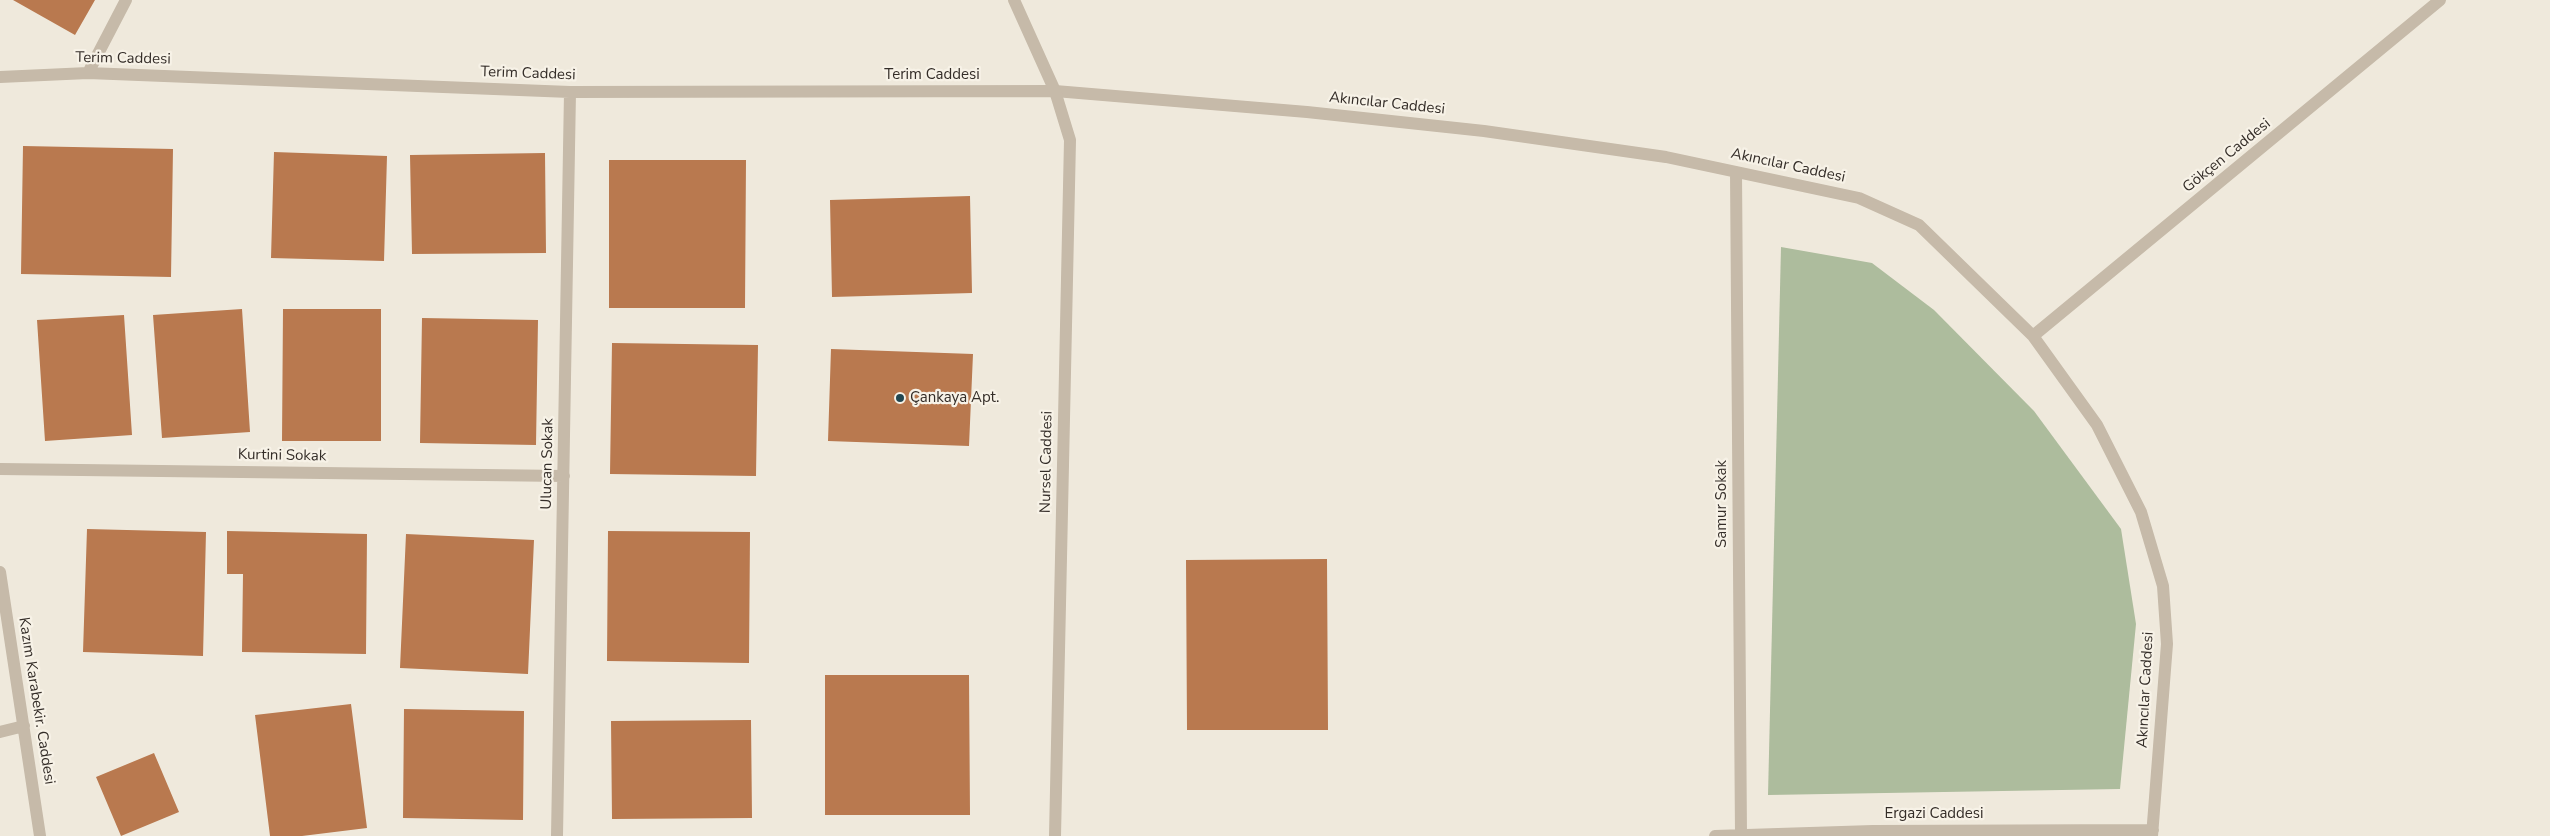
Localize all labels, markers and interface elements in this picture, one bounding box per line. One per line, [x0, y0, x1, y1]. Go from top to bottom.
street label: Terim Caddesi [75, 49, 171, 69]
street label: Terim Caddesi [480, 63, 576, 85]
street label: Terim Caddesi [884, 66, 980, 84]
street label: Akıncılar Caddesi [1328, 89, 1446, 119]
street label: Gökçen Caddesi [2180, 115, 2274, 197]
street label: Akıncılar Caddesi [1729, 145, 1847, 187]
place label: Çankaya Apt. [910, 389, 999, 407]
marker: Çankaya Apt. [894, 392, 906, 404]
street label: Nursel Caddesi [1037, 411, 1057, 513]
street label: Ulucan Sokak [538, 418, 558, 510]
street label: Kurtini Sokak [238, 446, 326, 466]
street label: Samur Sokak [1713, 460, 1731, 548]
street label: Kazım Karabekir. Caddesi [14, 616, 58, 786]
street label: Akıncılar Caddesi [2134, 631, 2158, 749]
street label: Ergazi Caddesi [1884, 805, 1984, 823]

